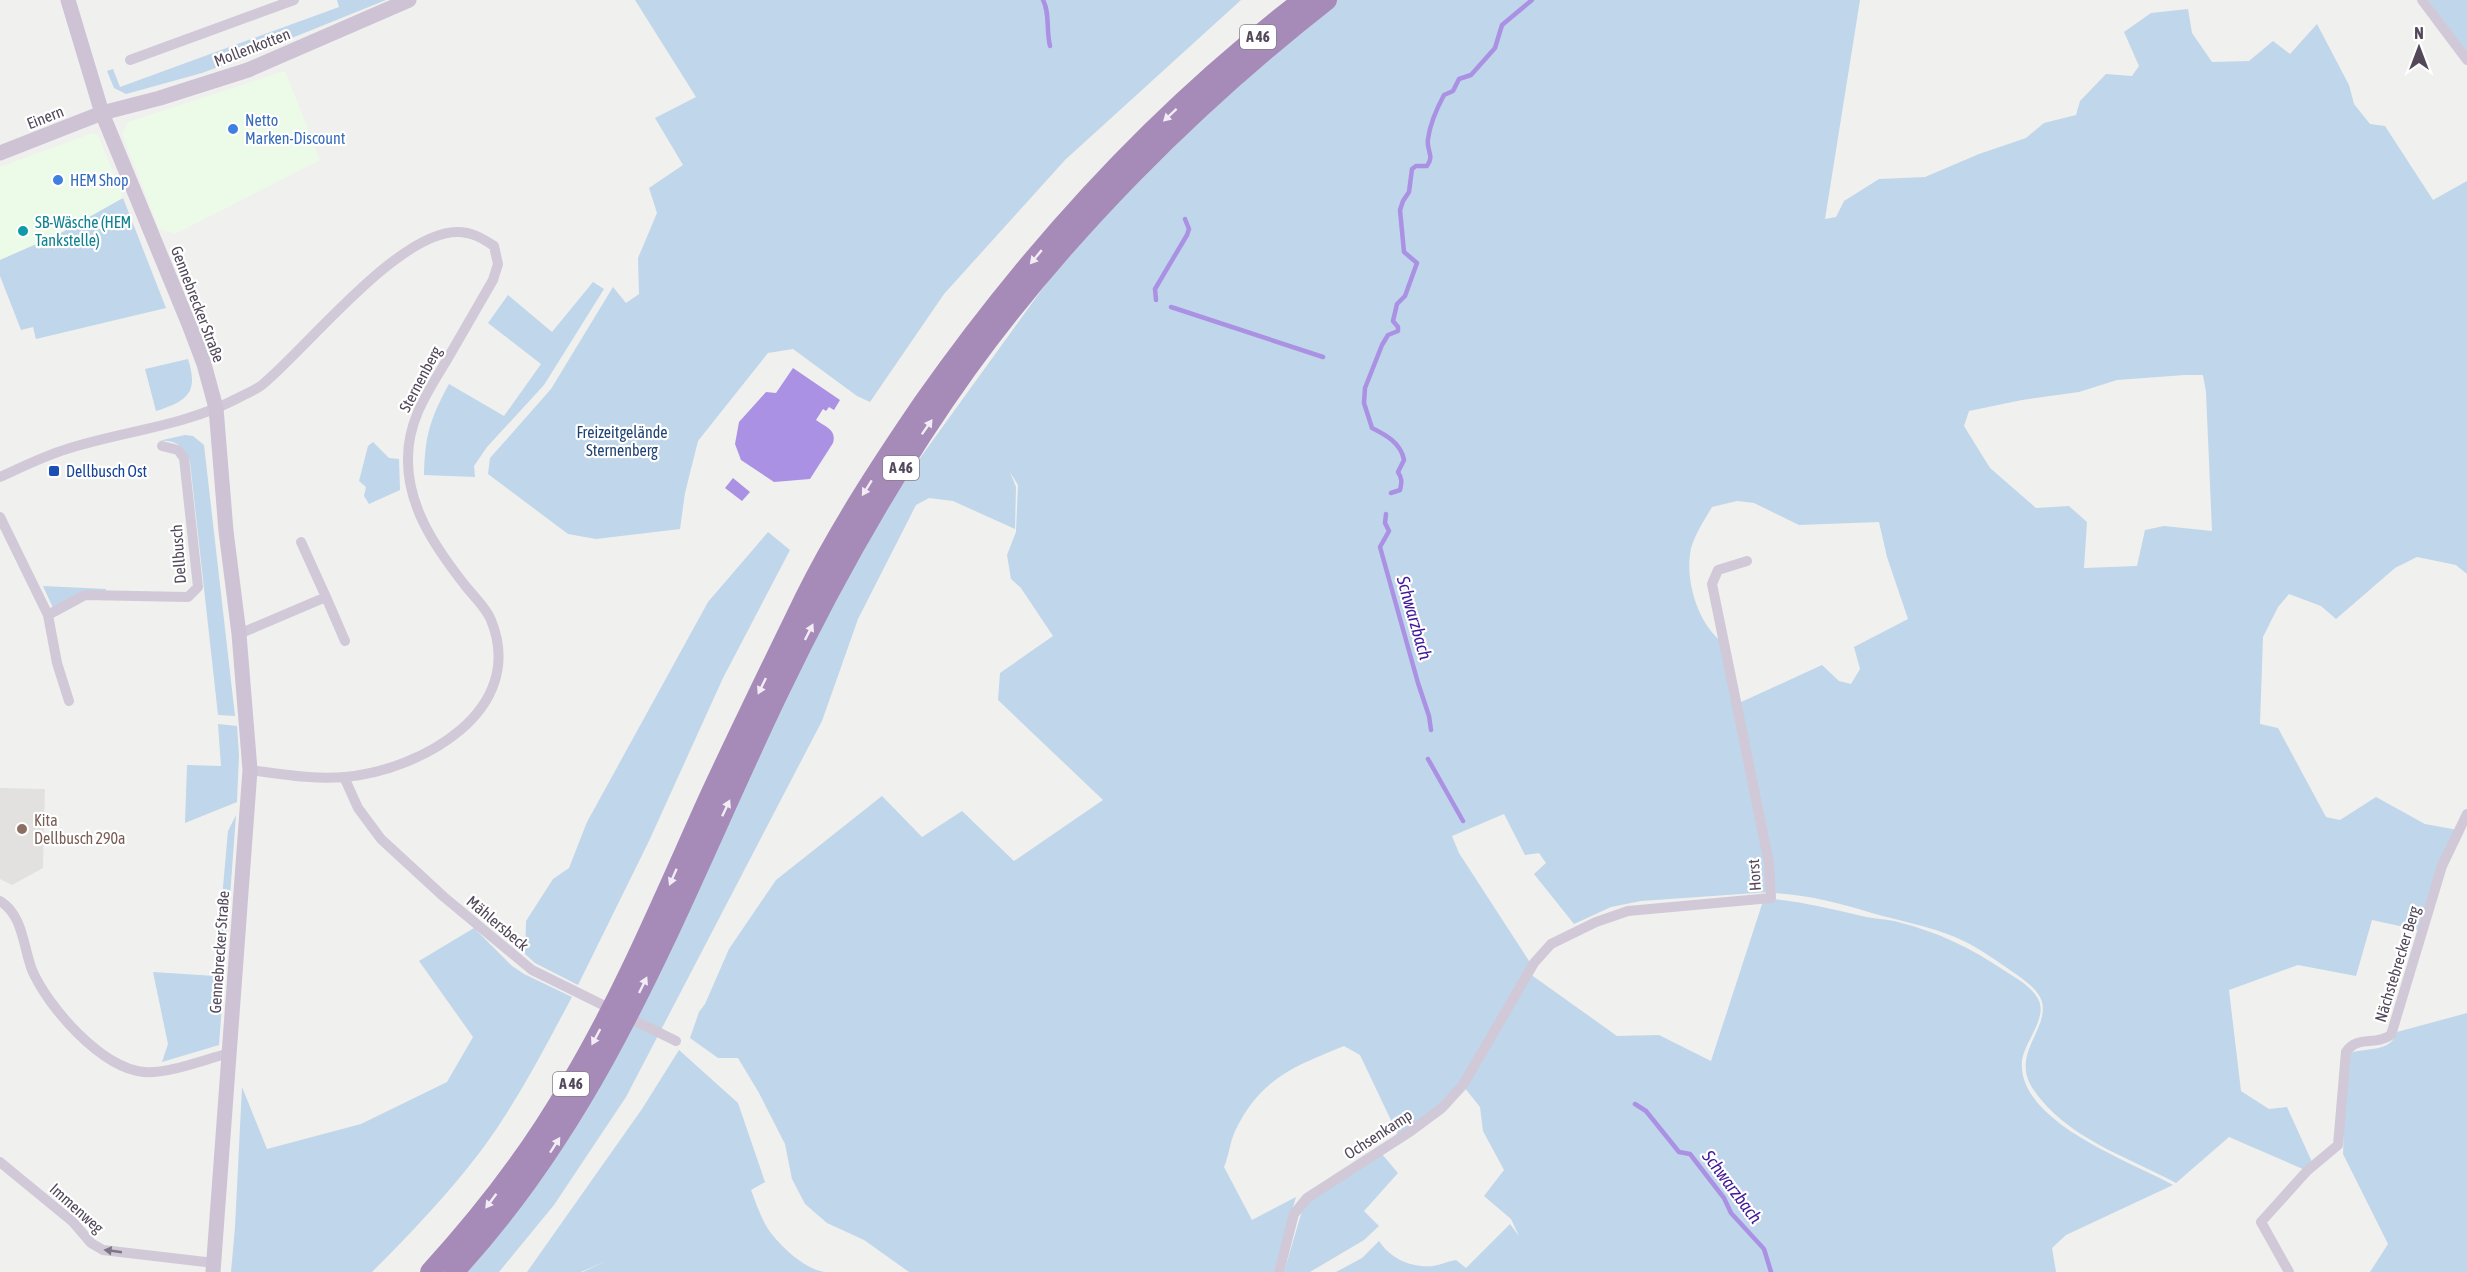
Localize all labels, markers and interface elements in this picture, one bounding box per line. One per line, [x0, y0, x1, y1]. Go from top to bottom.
north arrow [2389, 18, 2449, 78]
street label: Mollenkotten [211, 24, 293, 70]
text: N [2414, 24, 2424, 42]
road number: A 46 [1240, 25, 1276, 49]
street label: Einern [24, 102, 66, 132]
one-way arrow [1163, 108, 1178, 122]
place label: Netto Marken-Discount [245, 111, 346, 147]
marker: Netto Marken-Discount [226, 122, 240, 136]
place label: HEM Shop [70, 171, 129, 190]
marker: HEM Shop [51, 173, 65, 187]
place label: SB-Wäsche (HEM Tankstelle) [35, 213, 131, 250]
marker: SB-Wäsche (HEM Tankstelle) [16, 224, 30, 238]
street label: Gennebrecker Straße [168, 243, 228, 365]
one-way arrow [1030, 249, 1043, 264]
street label: Sternenberg [395, 343, 446, 415]
one-way arrow [921, 419, 932, 435]
park label: Freizeitgelände Sternenberg [576, 423, 668, 460]
road number: A 46 [883, 456, 919, 480]
place label: Dellbusch Ost [66, 462, 148, 480]
marker: Dellbusch Ost [47, 464, 61, 478]
one-way arrow [862, 480, 873, 496]
street label: Dellbusch [167, 524, 189, 584]
water label: Schwarzbach [1392, 573, 1436, 662]
one-way arrow [803, 623, 813, 641]
one-way arrow [757, 677, 766, 694]
one-way arrow [721, 800, 730, 817]
place label: Kita Dellbusch 290a [34, 811, 126, 847]
marker: Kita Dellbusch 290a [15, 822, 29, 836]
street label: Horst [1744, 858, 1764, 891]
one-way arrow [668, 869, 678, 887]
street label: Gennebrecker Straße [206, 890, 232, 1014]
street label: Mählersbeck [463, 892, 533, 954]
street label: Nächstebrecker Berg [2371, 904, 2424, 1024]
one-way arrow [639, 977, 648, 994]
one-way arrow [591, 1028, 601, 1045]
road number: A 46 [553, 1072, 589, 1096]
street label: Ochsenkamp [1341, 1105, 1416, 1163]
one-way arrow [549, 1137, 560, 1153]
water label: Schwarzbach [1698, 1145, 1767, 1228]
street label: Immenweg [46, 1179, 108, 1237]
one-way arrow [486, 1193, 498, 1208]
one-way arrow [103, 1246, 122, 1256]

